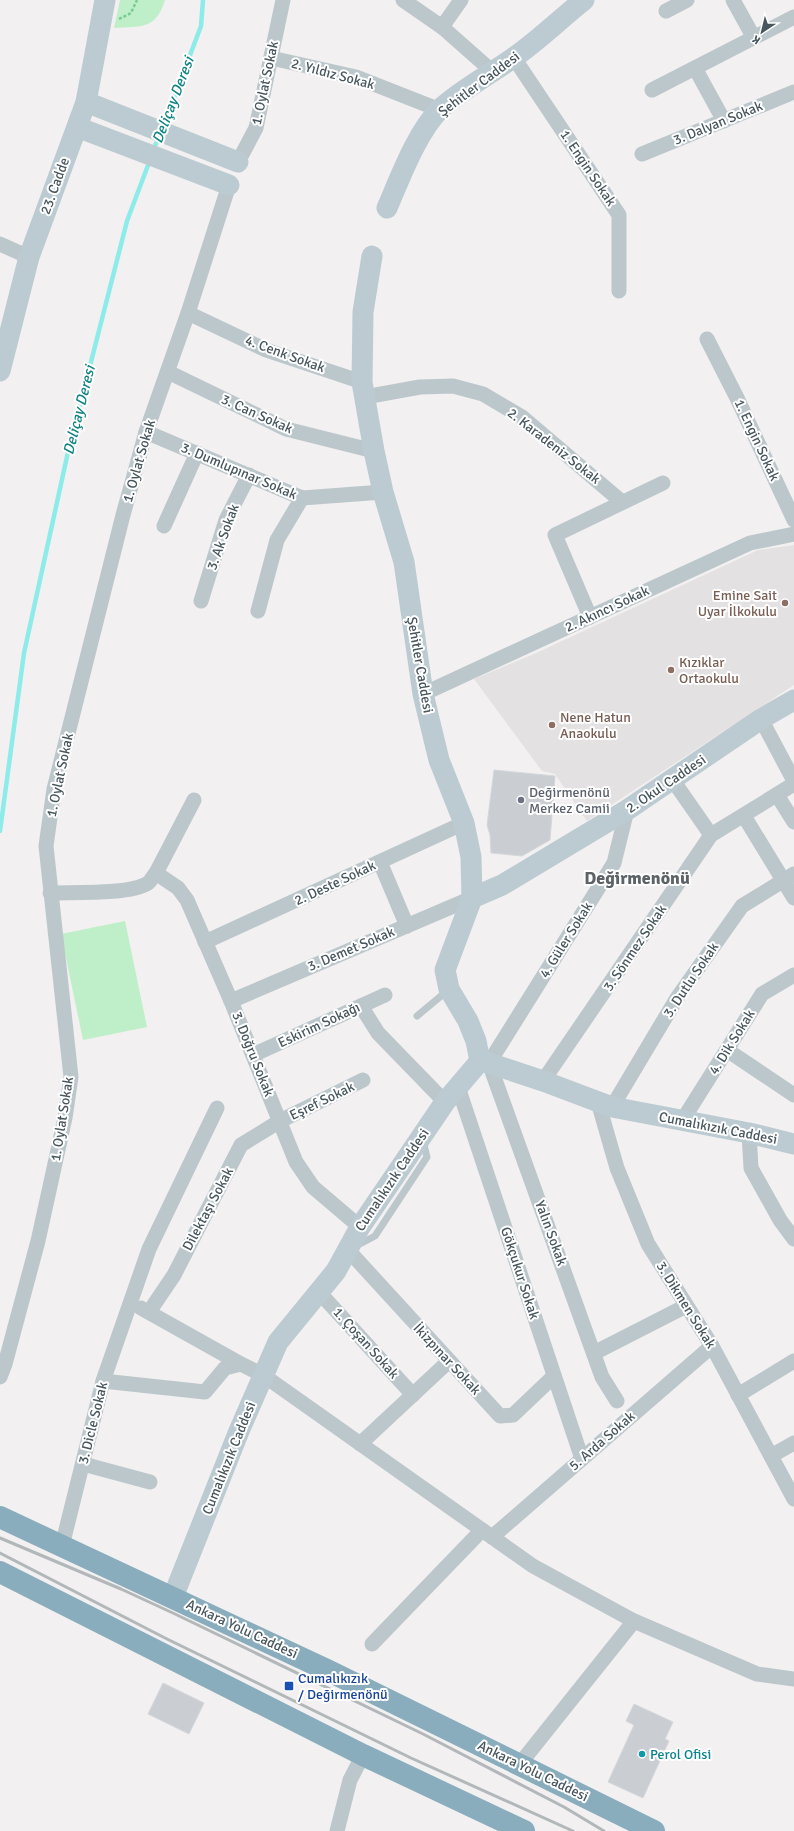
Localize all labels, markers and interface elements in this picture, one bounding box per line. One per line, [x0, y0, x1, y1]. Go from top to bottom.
north arrow [742, 12, 782, 52]
text: K [750, 32, 763, 47]
street label: 1. Oylat Sokak [248, 39, 282, 127]
street label: Şehitler Caddesi [435, 48, 523, 120]
water label: Deliçay Deresi [148, 52, 198, 146]
street label: 2. Yıldız Sokak [289, 55, 377, 93]
street label: 3. Dalyan Sokak [671, 97, 765, 149]
street label: 1. Engin Sokak [556, 127, 620, 209]
street label: 23. Cadde [37, 155, 73, 217]
street label: 4. Cenk Sokak [243, 332, 327, 376]
water label: Deliçay Deresi [59, 362, 99, 456]
street label: 3. Can Sokak [219, 391, 295, 437]
street label: 1. Engin Sokak [731, 397, 783, 483]
street label: 2. Karadeniz Sokak [504, 404, 604, 488]
street label: 1. Oylat Sokak [119, 418, 159, 504]
street label: 3. Dumlupınar Sokak [179, 439, 299, 503]
street label: 3. Ak Sokak [203, 502, 243, 572]
street label: 2. Akıncı Sokak [562, 582, 652, 636]
place label: Emine Sait Uyar İlkokulu [698, 587, 777, 620]
marker: Emine Sait Uyar İlkokulu [780, 598, 790, 608]
street label: Şehitler Caddesi [403, 616, 437, 714]
place label: Kızıklar Ortaokulu [679, 654, 739, 687]
marker: Kızıklar Ortaokulu [666, 665, 676, 675]
place label: Nene Hatun Anaokulu [560, 709, 631, 742]
marker: Nene Hatun Anaokulu [547, 720, 557, 730]
street label: 1. Oylat Sokak [43, 731, 77, 819]
street label: 2. Okul Caddesi [623, 751, 709, 817]
place label: Değirmenönü Merkez Camii [529, 784, 610, 817]
marker: Değirmenönü Merkez Camii [516, 795, 526, 805]
street label: 2. Deste Sokak [292, 857, 378, 909]
district label: Değirmenönü [584, 867, 690, 889]
street label: 4. Güler Sokak [536, 899, 596, 981]
street label: 3. Sönmez Sokak [600, 901, 670, 995]
street label: 3. Demet Sokak [305, 923, 397, 975]
street label: 3. Dutlu Sokak [660, 939, 722, 1021]
street label: Eskirim Sokağı [275, 999, 363, 1051]
street label: 4. Dik Sokak [705, 1006, 759, 1078]
street label: 3. Doğru Sokak [228, 1009, 278, 1099]
street label: 1. Oylat Sokak [47, 1076, 77, 1162]
street label: Eşref Sokak [287, 1078, 357, 1124]
street label: Cumalıkızık Caddesi [657, 1108, 779, 1148]
street label: Cumalıkızık Caddesi [351, 1125, 433, 1235]
street label: Dilektaşı Sokak [179, 1164, 237, 1254]
street label: Yalın Sokak [531, 1198, 571, 1268]
street label: Gökçukur Sokak [497, 1225, 543, 1321]
street label: 3. Dikmen Sokak [652, 1258, 720, 1352]
street label: 1. Çoşan Sokak [330, 1304, 402, 1382]
street label: İkizpınar Sokak [410, 1320, 484, 1398]
street label: 3. Dicle Sokak [75, 1380, 111, 1466]
street label: Cumalıkızık Caddesi [199, 1399, 259, 1517]
street label: 5. Arda Sokak [566, 1408, 638, 1474]
street label: Ankara Yolu Caddesi [184, 1596, 300, 1662]
place label: Cumalıkızık / Değirmenönü [298, 1670, 388, 1703]
marker: Cumalıkızık / Değirmenönü [283, 1680, 295, 1692]
street label: Ankara Yolu Caddesi [475, 1737, 591, 1805]
place label: Perol Ofisi [650, 1746, 711, 1763]
marker: Perol Ofisi [637, 1749, 647, 1759]

